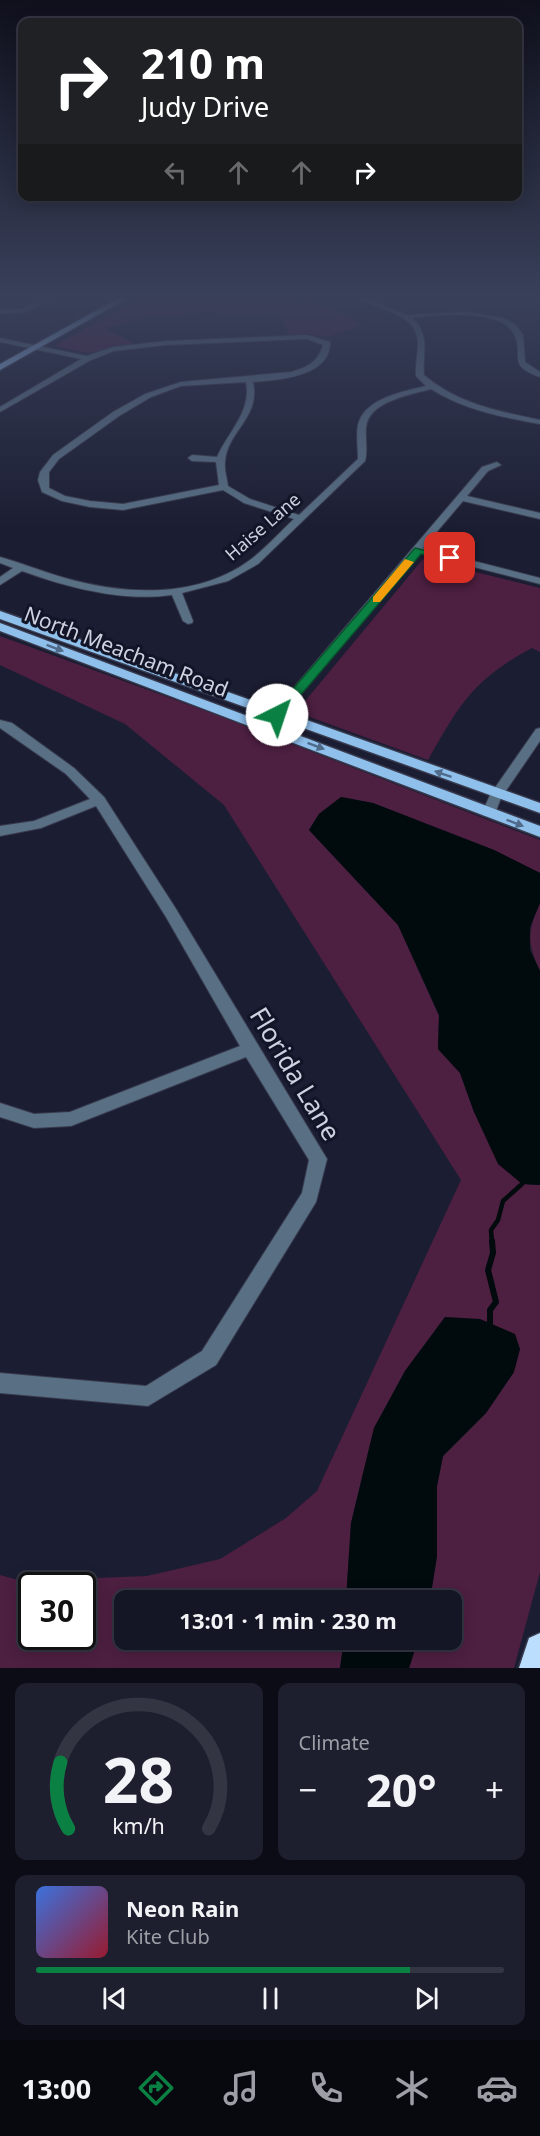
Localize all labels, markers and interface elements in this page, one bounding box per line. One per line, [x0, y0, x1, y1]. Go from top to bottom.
text: 210 m [141, 34, 265, 91]
icon: right [42, 42, 120, 120]
text: Judy Drive [141, 88, 269, 125]
icon: left [159, 156, 192, 189]
icon: ahead [222, 156, 255, 189]
icon: ahead [285, 156, 318, 189]
icon: right [348, 156, 381, 189]
street label: Haise Lane [220, 487, 305, 566]
pin [424, 532, 475, 583]
icon: arrive [433, 541, 466, 574]
street label: North Meacham Road [20, 599, 232, 703]
one-way arrow [46, 643, 64, 653]
position arrow [245, 683, 309, 747]
one-way arrow [307, 742, 325, 752]
one-way arrow [434, 768, 452, 778]
one-way arrow [506, 818, 524, 828]
street label: Florida Lane [242, 1000, 350, 1147]
speed limit sign: 30 [18, 1572, 96, 1650]
text: 13:01 · 1 min · 230 m [179, 1605, 397, 1635]
text: Climate [299, 1729, 370, 1756]
text: 28 [103, 1736, 174, 1821]
text: 20° [366, 1759, 437, 1820]
text: − [299, 1767, 317, 1812]
text: + [485, 1767, 504, 1812]
text: km/h [112, 1811, 165, 1840]
text: Neon Rain [126, 1893, 239, 1923]
text: Kite Club [126, 1923, 210, 1950]
icon: previous [98, 1982, 131, 2015]
icon: pause [254, 1982, 287, 2015]
icon: next [410, 1982, 443, 2015]
icon: directions [135, 2067, 177, 2109]
icon: music [220, 2067, 262, 2109]
icon: phone [305, 2067, 347, 2109]
icon: climate [391, 2067, 433, 2109]
icon: car [476, 2067, 518, 2109]
text: 13:00 [22, 2070, 91, 2107]

